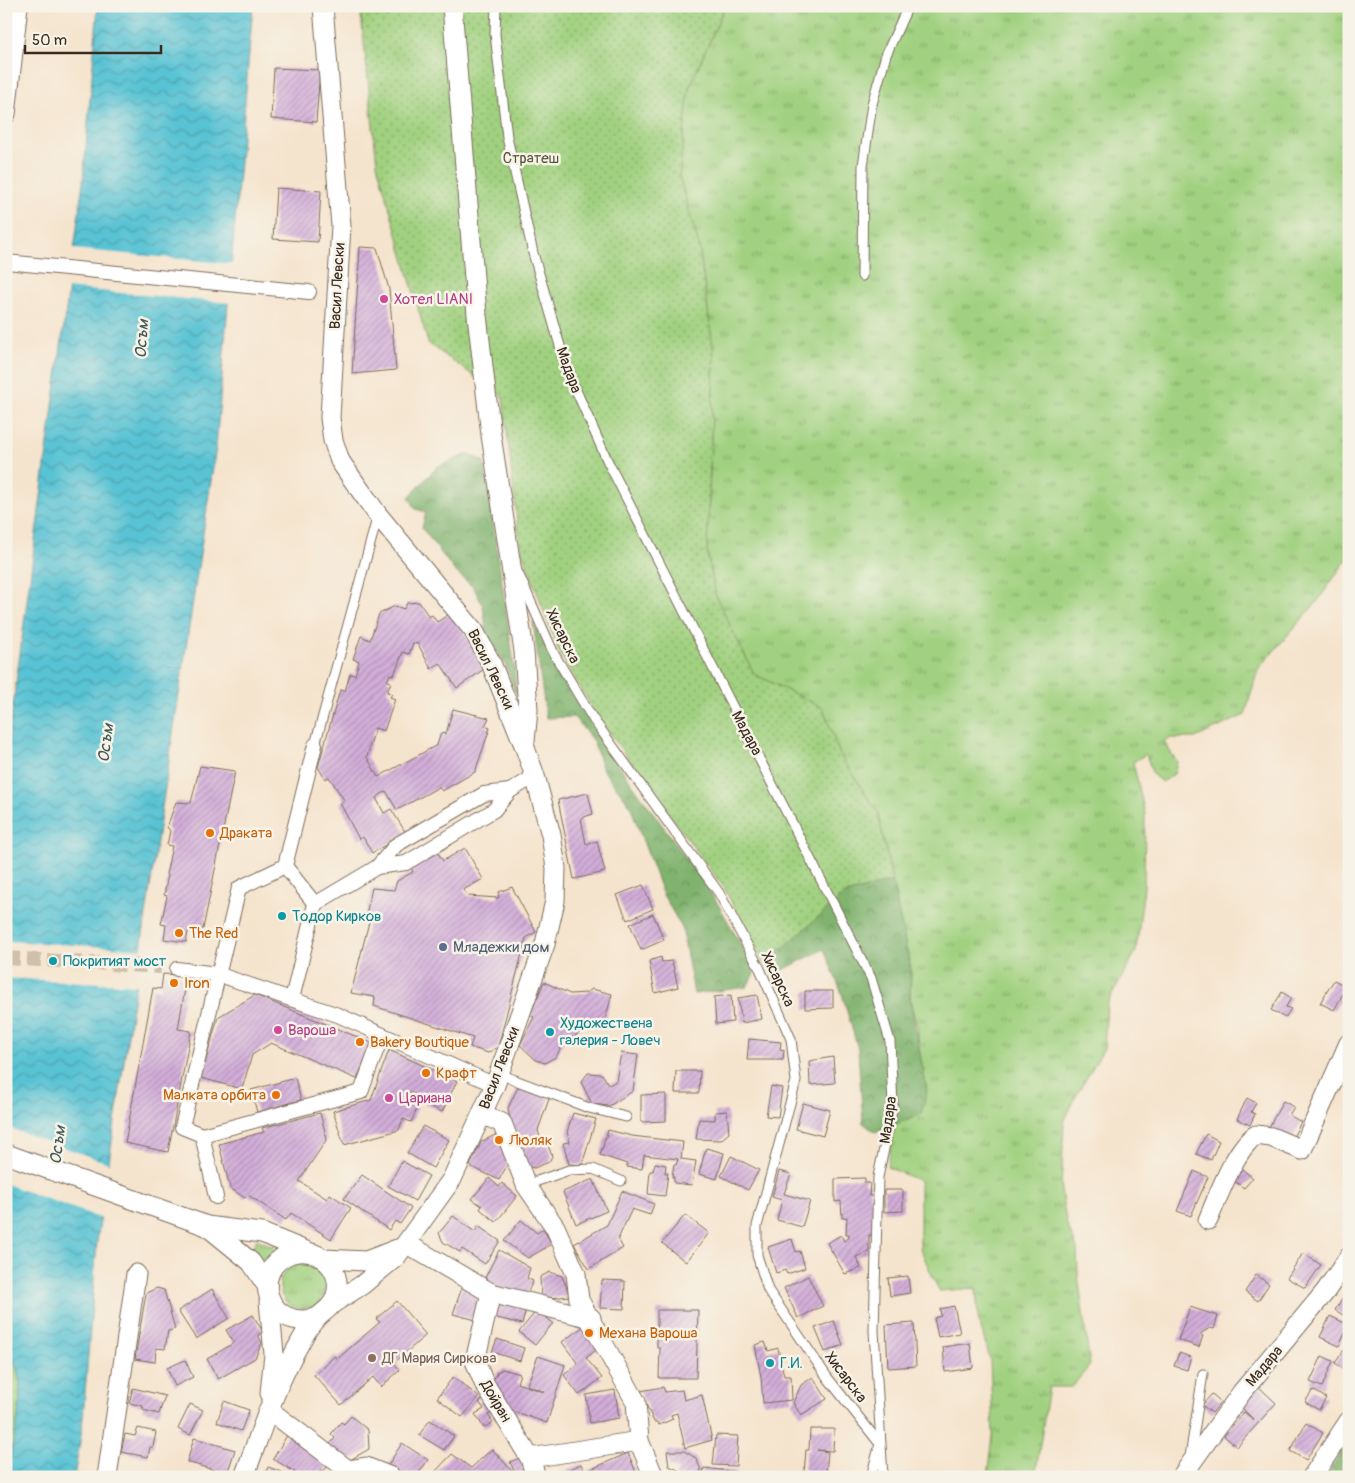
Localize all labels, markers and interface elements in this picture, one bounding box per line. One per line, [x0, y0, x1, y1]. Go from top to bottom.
scale bar [25, 22, 161, 54]
text: 50 m [32, 31, 67, 50]
park label: Стратеш [503, 149, 559, 168]
street label: Васил Левски [326, 242, 349, 330]
place label: Хотел LIANI [394, 290, 473, 309]
marker: Хотел LIANI [378, 293, 390, 305]
water label: Осъм [131, 318, 153, 359]
street label: Мадара [551, 344, 586, 396]
street label: Хисарска [541, 606, 584, 667]
street label: Васил Левски [463, 626, 518, 713]
street label: Мадара [727, 708, 766, 759]
water label: Осъм [94, 721, 118, 764]
place label: Драката [219, 824, 272, 843]
marker: Драката [204, 827, 216, 839]
place label: Тодор Кирков [292, 907, 381, 926]
marker: Тодор Кирков [276, 910, 288, 922]
place label: The Red [189, 924, 238, 943]
marker: The Red [173, 927, 185, 939]
place label: Младежки дом [453, 938, 549, 957]
marker: Младежки дом [437, 941, 449, 953]
street label: Хисарска [757, 949, 799, 1010]
place label: Покритият мост [63, 952, 167, 971]
marker: Покритият мост [47, 955, 59, 967]
place label: Iron [184, 974, 210, 993]
marker: Iron [168, 977, 180, 989]
place label: Художествена галерия - Ловеч [560, 1014, 661, 1050]
place label: Вароша [288, 1021, 336, 1040]
marker: Вароша [272, 1024, 284, 1036]
street label: Васил Левски [475, 1024, 524, 1112]
marker: Художествена галерия - Ловеч [544, 1026, 556, 1038]
place label: Bakery Boutique [370, 1033, 470, 1052]
marker: Bakery Boutique [354, 1036, 366, 1048]
place label: Крафт [436, 1064, 477, 1083]
marker: Крафт [420, 1067, 432, 1079]
place label: Малката орбита [163, 1086, 266, 1105]
marker: Малката орбита [270, 1089, 282, 1101]
place label: Цариана [399, 1089, 452, 1108]
marker: Цариана [383, 1092, 395, 1104]
street label: Мадара [876, 1095, 901, 1145]
water label: Осъм [46, 1123, 70, 1166]
place label: Люляк [508, 1131, 553, 1150]
marker: Люляк [493, 1134, 505, 1146]
place label: Механа Вароша [599, 1324, 698, 1343]
marker: Механа Вароша [583, 1327, 595, 1339]
street label: Мадара [1242, 1342, 1287, 1391]
street label: Хисарска [820, 1348, 871, 1406]
place label: ДГ Мария Сиркова [381, 1349, 496, 1368]
marker: ДГ Мария Сиркова [366, 1352, 378, 1364]
place label: Г.И. [780, 1354, 803, 1373]
marker: Г.И. [764, 1357, 776, 1369]
street label: Дойран [475, 1376, 515, 1426]

